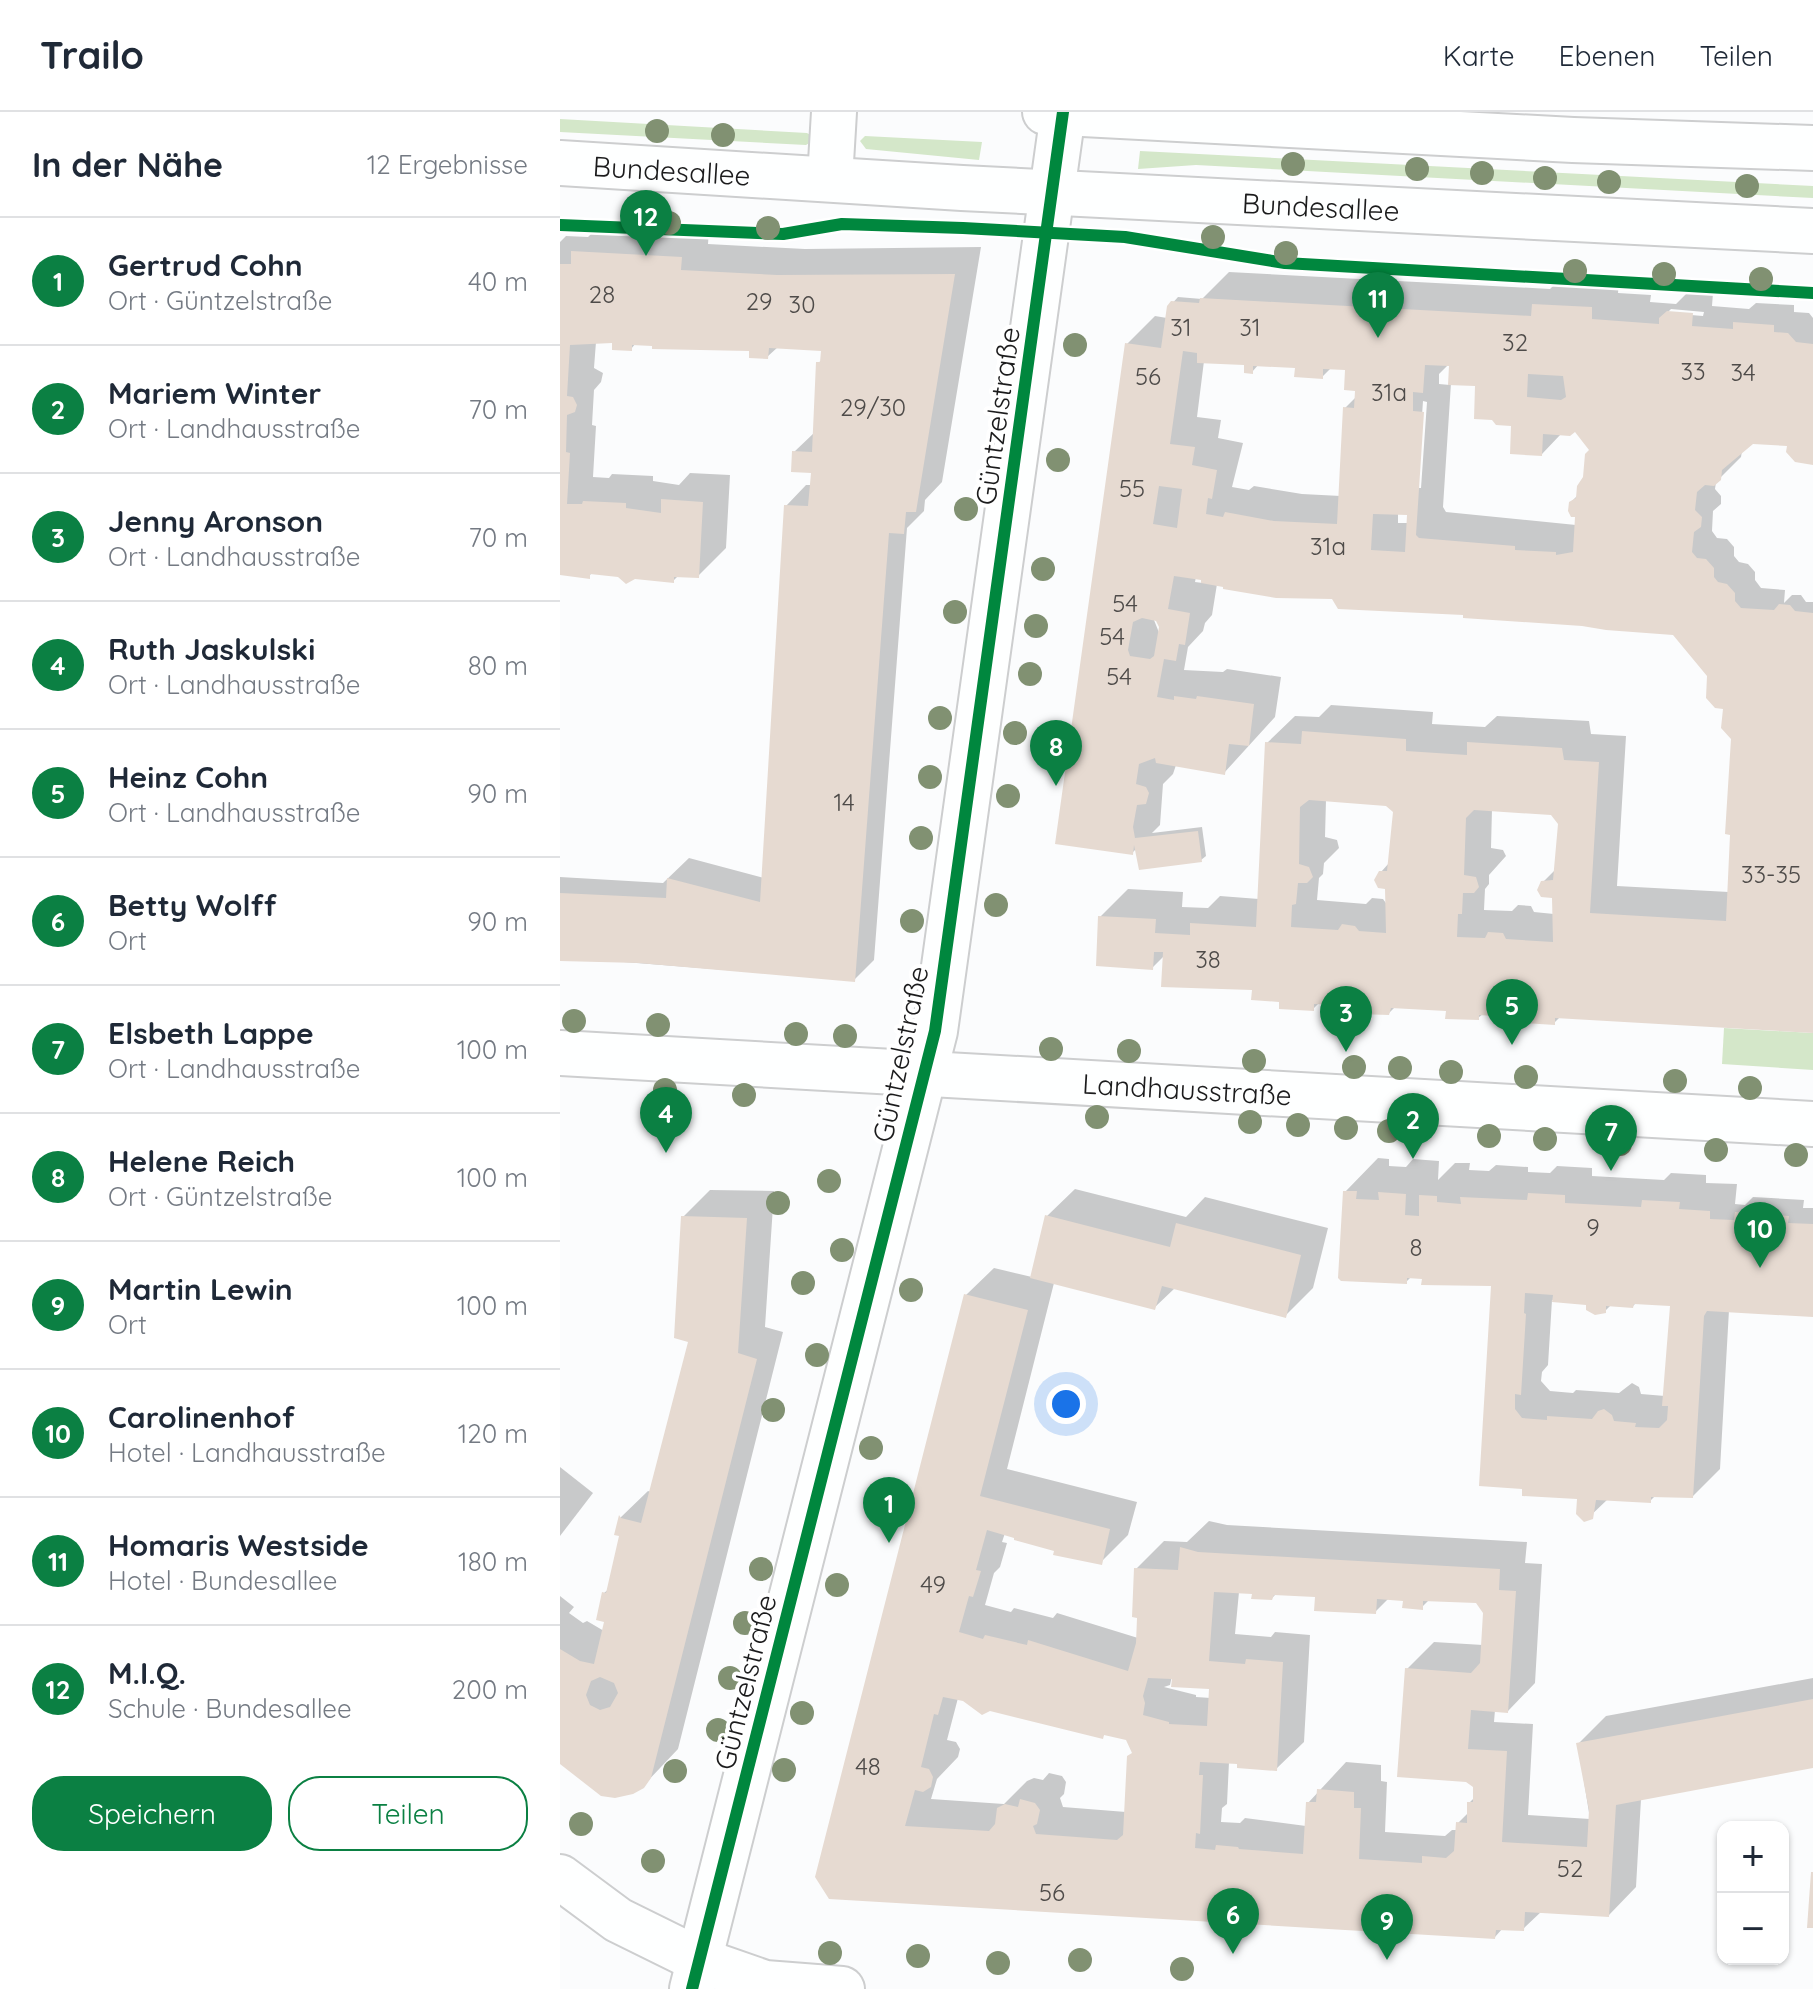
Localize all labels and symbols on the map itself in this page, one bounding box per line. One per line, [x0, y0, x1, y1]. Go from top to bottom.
street label: Bundesallee [592, 148, 752, 192]
street label: Bundesallee [1241, 185, 1400, 228]
pin: 12 [620, 190, 672, 256]
pin: 11 [1352, 272, 1404, 338]
house number: 28 [589, 279, 615, 309]
house number: 29 [746, 286, 772, 316]
house number: 30 [789, 289, 815, 319]
house number: 31 [1170, 312, 1192, 342]
house number: 31 [1239, 312, 1261, 342]
street label: Güntzelstraße [967, 325, 1027, 507]
house number: 32 [1502, 327, 1528, 357]
house number: 33 [1680, 356, 1706, 386]
house number: 34 [1730, 357, 1756, 387]
house number: 56 [1135, 361, 1161, 391]
house number: 31a [1371, 377, 1407, 407]
house number: 29/30 [840, 392, 906, 422]
house number: 55 [1119, 473, 1145, 503]
house number: 31a [1310, 531, 1346, 561]
house number: 54 [1112, 588, 1138, 618]
house number: 54 [1099, 621, 1125, 651]
house number: 54 [1106, 661, 1132, 691]
pin: 8 [1030, 720, 1082, 786]
house number: 14 [833, 787, 855, 817]
house number: 33-35 [1741, 859, 1801, 889]
house number: 38 [1195, 944, 1221, 974]
street label: Güntzelstraße [864, 963, 936, 1145]
pin: 5 [1486, 979, 1538, 1045]
pin: 3 [1320, 986, 1372, 1052]
street label: Landhausstraße [1081, 1065, 1293, 1112]
pin: 4 [640, 1087, 692, 1153]
pin: 2 [1387, 1093, 1439, 1159]
pin: 7 [1585, 1105, 1637, 1171]
pin: 10 [1734, 1202, 1786, 1268]
house number: 9 [1586, 1212, 1600, 1242]
house number: 8 [1410, 1232, 1422, 1262]
your location [1046, 1384, 1086, 1424]
pin: 1 [863, 1477, 915, 1543]
house number: 49 [920, 1569, 946, 1599]
street label: Güntzelstraße [706, 1591, 784, 1773]
house number: 48 [855, 1751, 881, 1781]
house number: 52 [1557, 1853, 1583, 1883]
house number: 56 [1039, 1877, 1065, 1907]
pin: 6 [1207, 1888, 1259, 1954]
pin: 9 [1361, 1894, 1413, 1960]

